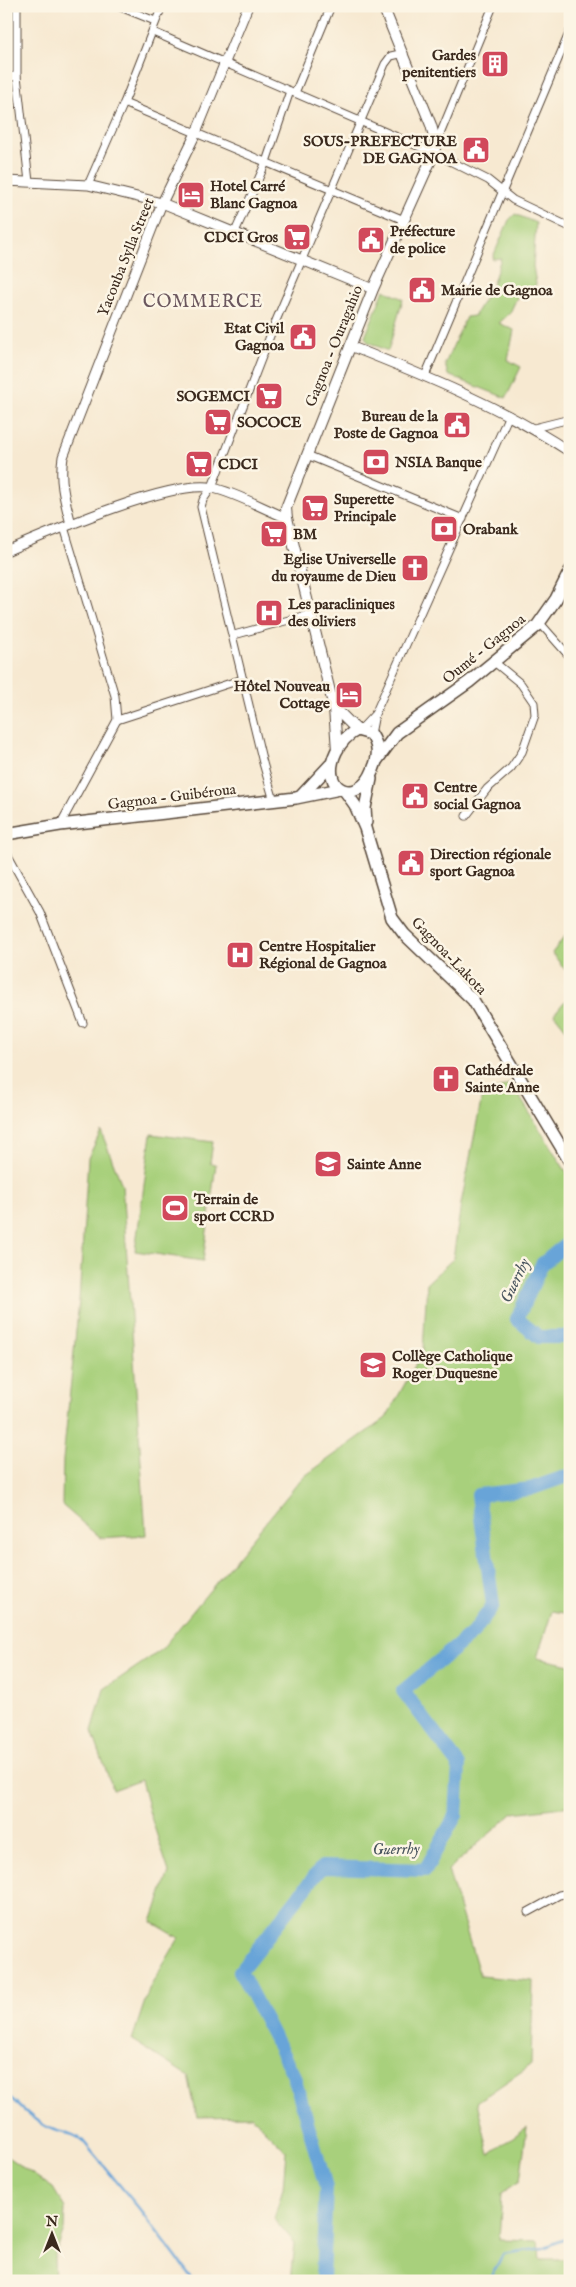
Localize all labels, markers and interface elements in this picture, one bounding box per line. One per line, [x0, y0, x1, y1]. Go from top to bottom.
place label: Gardes penitentiers [401, 46, 477, 82]
building icon: Gardes penitentiers [480, 49, 510, 79]
place label: SOUS-PREFECTURE DE GAGNOA [303, 132, 458, 168]
public building icon: SOUS-PREFECTURE DE GAGNOA [461, 135, 491, 165]
place label: Hotel Carré Blanc Gagnoa [210, 177, 298, 213]
hotel icon: Hotel Carré Blanc Gagnoa [176, 180, 206, 210]
street label: Yacouba Sylla Street [94, 195, 158, 319]
supermarket icon: CDCI Gros [282, 222, 312, 252]
place label: Préfecture de police [390, 222, 455, 258]
public building icon: Préfecture de police [356, 225, 386, 255]
place label: CDCI Gros [204, 228, 279, 247]
public building icon: Mairie de Gagnoa [407, 275, 437, 305]
place label: Mairie de Gagnoa [441, 281, 553, 300]
street label: Gagnoa - Ouragahio [301, 282, 367, 410]
district label: COMMERCE [143, 291, 263, 314]
place label: Etat Civil Gagnoa [224, 319, 285, 355]
public building icon: Etat Civil Gagnoa [288, 322, 318, 352]
supermarket icon: SOGEMCI [254, 381, 284, 411]
place label: SOGEMCI [176, 387, 251, 406]
supermarket icon: SOCOCE [203, 407, 233, 437]
place label: Bureau de la Poste de Gagnoa [334, 407, 439, 443]
public building icon: Bureau de la Poste de Gagnoa [442, 410, 472, 440]
place label: SOCOCE [237, 413, 302, 432]
bank icon: NSIA Banque [361, 447, 391, 477]
supermarket icon: CDCI [184, 449, 214, 479]
place label: NSIA Banque [394, 453, 482, 472]
place label: CDCI [218, 455, 258, 474]
place label: Superette Principale [334, 490, 396, 526]
supermarket icon: Superette Principale [300, 493, 330, 523]
bank icon: Orabank [429, 514, 459, 544]
supermarket icon: BM [259, 519, 289, 549]
place label: Orabank [463, 520, 519, 539]
place label: BM [293, 525, 317, 544]
place label: Eglise Universelle du royaume de Dieu [271, 550, 396, 586]
church icon: Eglise Universelle du royaume de Dieu [400, 553, 430, 583]
place label: Les paracliniques des oliviers [288, 595, 395, 631]
hospital icon: Les paracliniques des oliviers [254, 598, 284, 628]
street label: Oumé - Gagnoa [439, 609, 530, 688]
place label: Hôtel Nouveau Cottage [234, 677, 330, 713]
hotel icon: Hôtel Nouveau Cottage [334, 680, 364, 710]
place label: Centre social Gagnoa [434, 778, 521, 814]
street label: Gagnoa - Guibéroua [107, 780, 238, 814]
public building icon: Centre social Gagnoa [400, 781, 430, 811]
place label: Direction régionale sport Gagnoa [430, 845, 551, 881]
public building icon: Direction régionale sport Gagnoa [396, 848, 426, 878]
street label: Gagnoa-Lakota [407, 913, 491, 999]
place label: Centre Hospitalier Régional de Gagnoa [259, 937, 387, 973]
hospital icon: Centre Hospitalier Régional de Gagnoa [225, 940, 255, 970]
place label: Cathédrale Sainte Anne [465, 1061, 540, 1097]
church icon: Cathédrale Sainte Anne [431, 1064, 461, 1094]
school or university icon: Sainte Anne [313, 1149, 343, 1179]
place label: Sainte Anne [347, 1155, 422, 1174]
place label: Terrain de sport CCRD [193, 1190, 274, 1226]
sports icon: Terrain de sport CCRD [160, 1193, 190, 1223]
water label: Guerrhy [497, 1254, 536, 1307]
place label: Collège Catholique Roger Duquesne [392, 1347, 513, 1383]
school or university icon: Collège Catholique Roger Duquesne [358, 1350, 388, 1380]
water label: Guerrhy [372, 1840, 421, 1860]
north arrow [28, 2210, 78, 2260]
text: N [45, 2213, 58, 2231]

